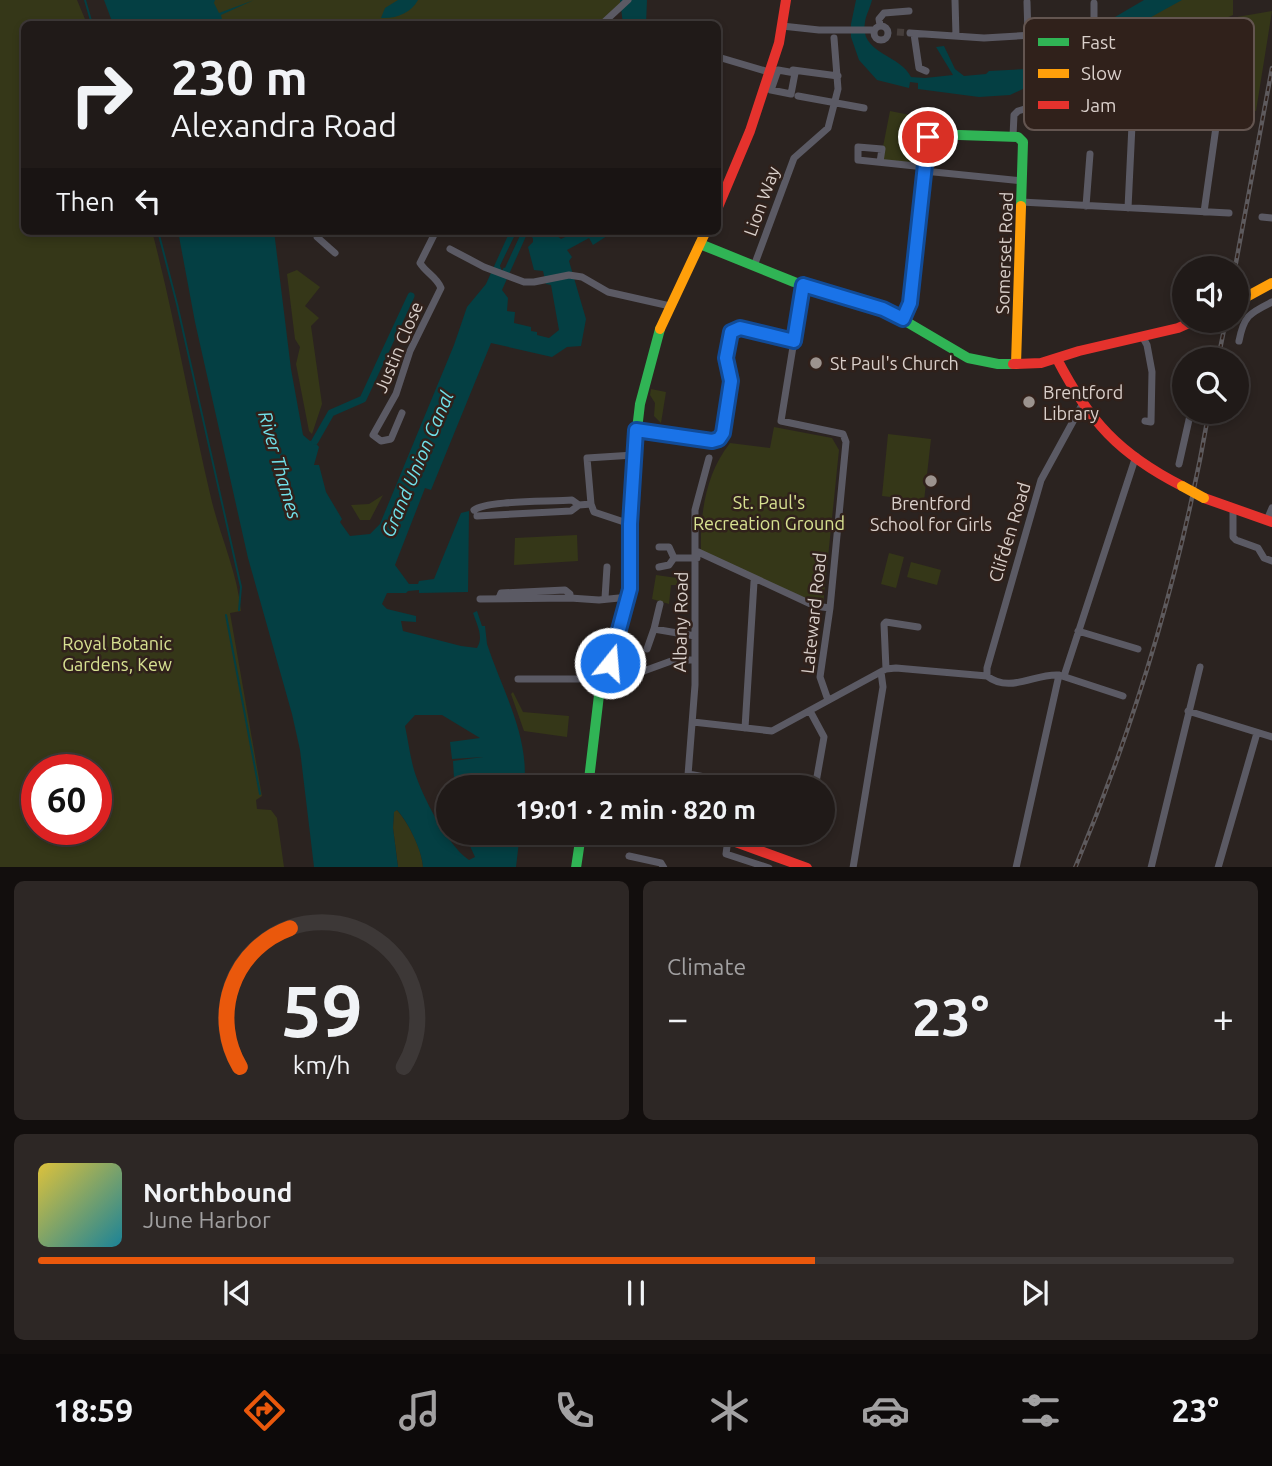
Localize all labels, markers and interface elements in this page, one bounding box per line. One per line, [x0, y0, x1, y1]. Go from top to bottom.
legend [1024, 18, 1254, 130]
text: Fast [1081, 31, 1116, 53]
icon: right [56, 49, 147, 140]
text: 230 m [171, 49, 308, 104]
text: Slow [1081, 62, 1122, 84]
text: Jam [1081, 94, 1117, 116]
text: Alexandra Road [171, 107, 397, 143]
pin [898, 107, 958, 167]
icon: arrive [909, 118, 947, 156]
street label: Lion Way [739, 163, 783, 239]
icon: left [129, 182, 167, 220]
text: Then [56, 187, 115, 216]
street label: Somerset Road [992, 191, 1016, 315]
map controls [1172, 256, 1249, 424]
button: sound [1172, 256, 1249, 333]
street label: Justin Close [370, 299, 426, 395]
button: search [1172, 347, 1249, 424]
place label: St Paul's Church [830, 353, 959, 373]
marker: St Paul's Church [808, 355, 824, 371]
place label: Brentford Library [1043, 382, 1123, 423]
water label: Grand Union Canal [376, 387, 458, 540]
marker: Brentford Library [1021, 394, 1037, 410]
water label: River Thames [254, 409, 306, 521]
marker: Brentford School for Girls [923, 473, 939, 489]
street label: Clifden Road [984, 480, 1034, 584]
park label: St. Paul's Recreation Ground [693, 492, 845, 533]
place label: Brentford School for Girls [870, 493, 992, 534]
street label: Lateward Road [797, 552, 829, 674]
street label: Albany Road [669, 572, 691, 672]
position arrow [573, 626, 647, 700]
park label: Royal Botanic Gardens, Kew [62, 633, 172, 674]
speed limit sign: 60 [21, 754, 112, 845]
text: 19:01 · 2 min · 820 m [515, 795, 756, 824]
text: Climate [667, 954, 746, 979]
text: 59 [280, 969, 363, 1051]
text: 23° [912, 988, 989, 1046]
text: − [667, 997, 688, 1039]
text: + [1213, 997, 1234, 1039]
text: km/h [293, 1050, 350, 1078]
text: Northbound [143, 1178, 292, 1207]
text: June Harbor [143, 1207, 271, 1232]
icon: previous [218, 1274, 256, 1312]
icon: pause [617, 1274, 655, 1312]
icon: next [1016, 1274, 1054, 1312]
icon: directions [240, 1386, 289, 1435]
icon: music [395, 1386, 444, 1435]
icon: phone [550, 1386, 599, 1435]
icon: climate [705, 1386, 754, 1435]
icon: car [861, 1386, 910, 1435]
icon: filters [1016, 1386, 1065, 1435]
text: 18:59 [53, 1392, 133, 1428]
text: 23° [1171, 1392, 1219, 1428]

